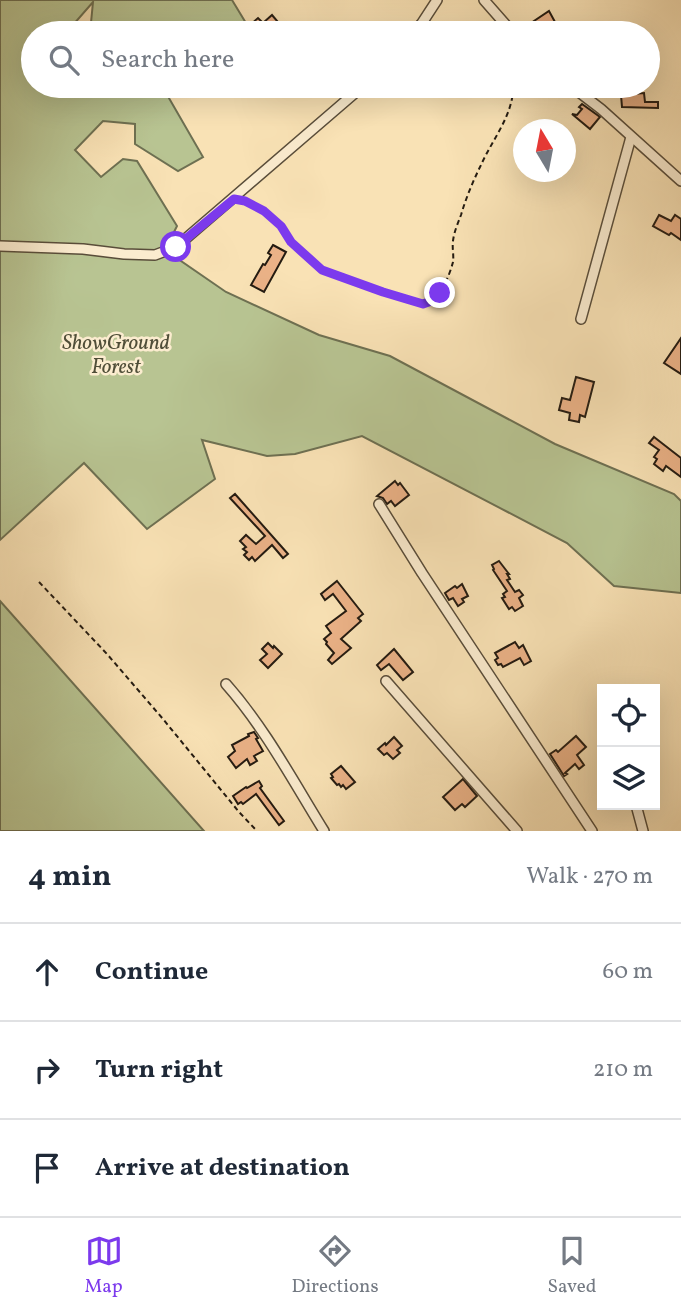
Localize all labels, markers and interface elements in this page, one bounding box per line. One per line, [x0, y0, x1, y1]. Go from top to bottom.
search box [21, 21, 660, 98]
icon: search [45, 41, 83, 79]
text: Search here [101, 42, 234, 78]
north arrow [513, 119, 576, 182]
route start [160, 231, 191, 262]
route end [424, 277, 455, 308]
park label: ShowGround Forest [62, 329, 170, 382]
map controls [597, 684, 660, 810]
button: locate [597, 684, 660, 747]
button: layers [597, 747, 660, 810]
text: 4 min [28, 856, 112, 898]
text: Walk · 270 m [526, 861, 653, 893]
icon: ahead [28, 953, 66, 991]
text: Continue [95, 954, 208, 990]
text: 60 m [603, 956, 653, 988]
icon: right [28, 1051, 66, 1089]
text: Turn right [95, 1052, 223, 1088]
text: 210 m [593, 1054, 653, 1086]
icon: arrive [28, 1149, 66, 1187]
text: Arrive at destination [95, 1150, 350, 1186]
tab: Map [84, 1232, 123, 1300]
tab: Directions [292, 1232, 379, 1300]
tab: Saved [548, 1232, 596, 1300]

